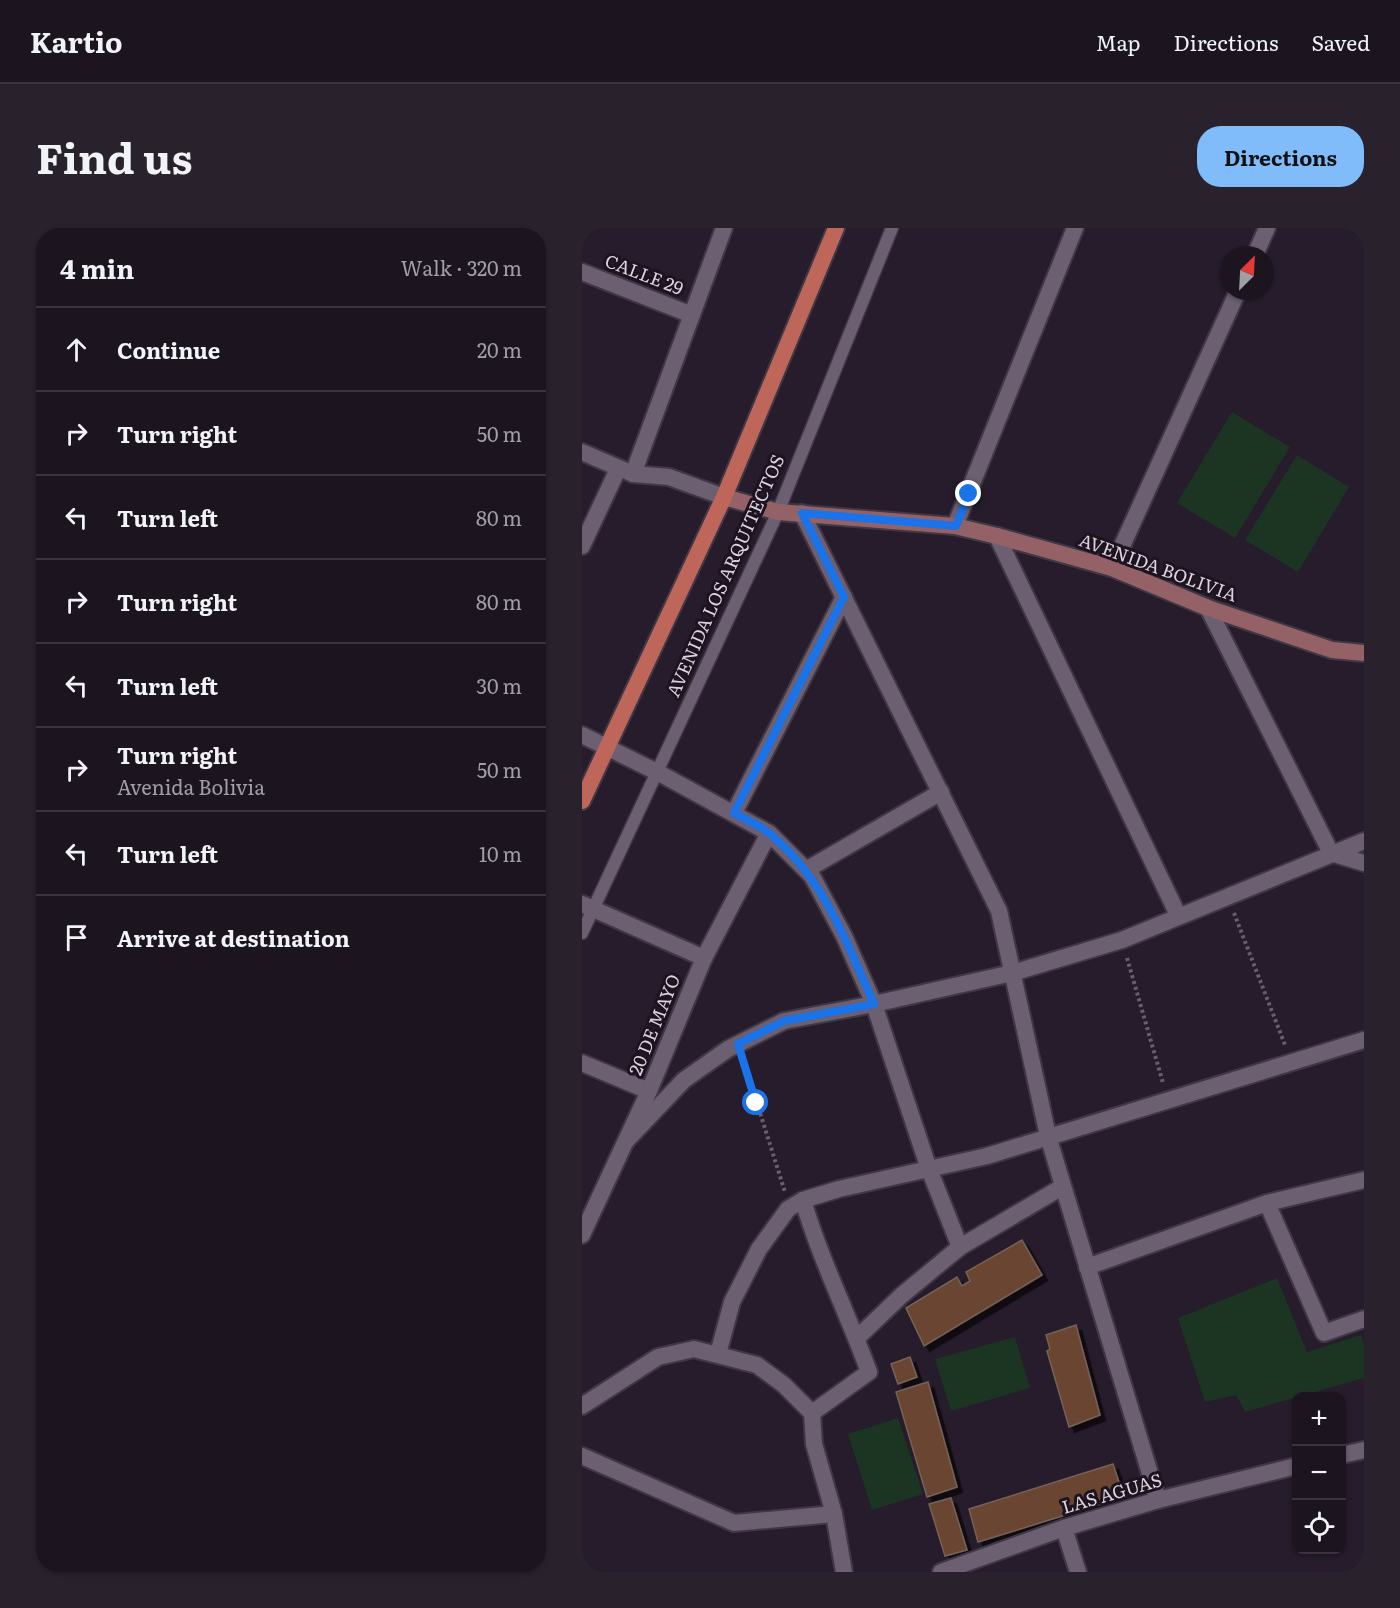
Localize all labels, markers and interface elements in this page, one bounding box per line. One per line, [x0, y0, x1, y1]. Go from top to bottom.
text: Kartio [30, 20, 123, 62]
text: Map [1096, 26, 1141, 57]
text: Directions [1174, 26, 1279, 57]
text: Saved [1312, 26, 1370, 57]
text: Find us [36, 125, 193, 187]
button: Directions [1197, 126, 1364, 187]
street label: CALLE 29 [601, 246, 688, 301]
north arrow [1220, 246, 1274, 300]
text: 4 min [60, 248, 134, 287]
text: Walk · 320 m [401, 252, 522, 282]
icon: ahead [60, 333, 93, 366]
text: Continue [117, 333, 220, 366]
text: 20 m [477, 334, 522, 364]
icon: right [60, 417, 93, 450]
text: Turn right [117, 417, 237, 450]
text: 50 m [477, 418, 522, 448]
street label: AVENIDA LOS ARQUITECTOS [659, 450, 790, 701]
route end [955, 480, 981, 506]
icon: left [60, 501, 93, 534]
text: Turn left [117, 501, 218, 534]
text: 80 m [476, 502, 522, 532]
street label: AVENIDA BOLIVIA [1076, 525, 1241, 608]
icon: right [60, 585, 93, 618]
text: Turn right [117, 585, 237, 618]
text: 80 m [476, 586, 522, 616]
icon: left [60, 669, 93, 702]
text: Turn left [117, 669, 218, 702]
text: 30 m [476, 670, 522, 700]
text: Turn right [117, 738, 237, 771]
icon: right [60, 753, 93, 786]
text: 50 m [477, 754, 522, 784]
text: Avenida Bolivia [117, 771, 265, 801]
icon: left [60, 837, 93, 870]
text: Turn left [117, 837, 218, 870]
text: 10 m [479, 838, 522, 868]
icon: arrive [60, 921, 93, 954]
text: Arrive at destination [117, 921, 350, 954]
street label: 20 DE MAYO [621, 970, 686, 1079]
route start [742, 1089, 768, 1115]
map controls [1292, 1392, 1346, 1554]
button: + [1292, 1392, 1346, 1446]
button: − [1292, 1446, 1346, 1500]
street label: LAS AGUAS [1059, 1465, 1165, 1520]
button: locate [1292, 1500, 1346, 1554]

